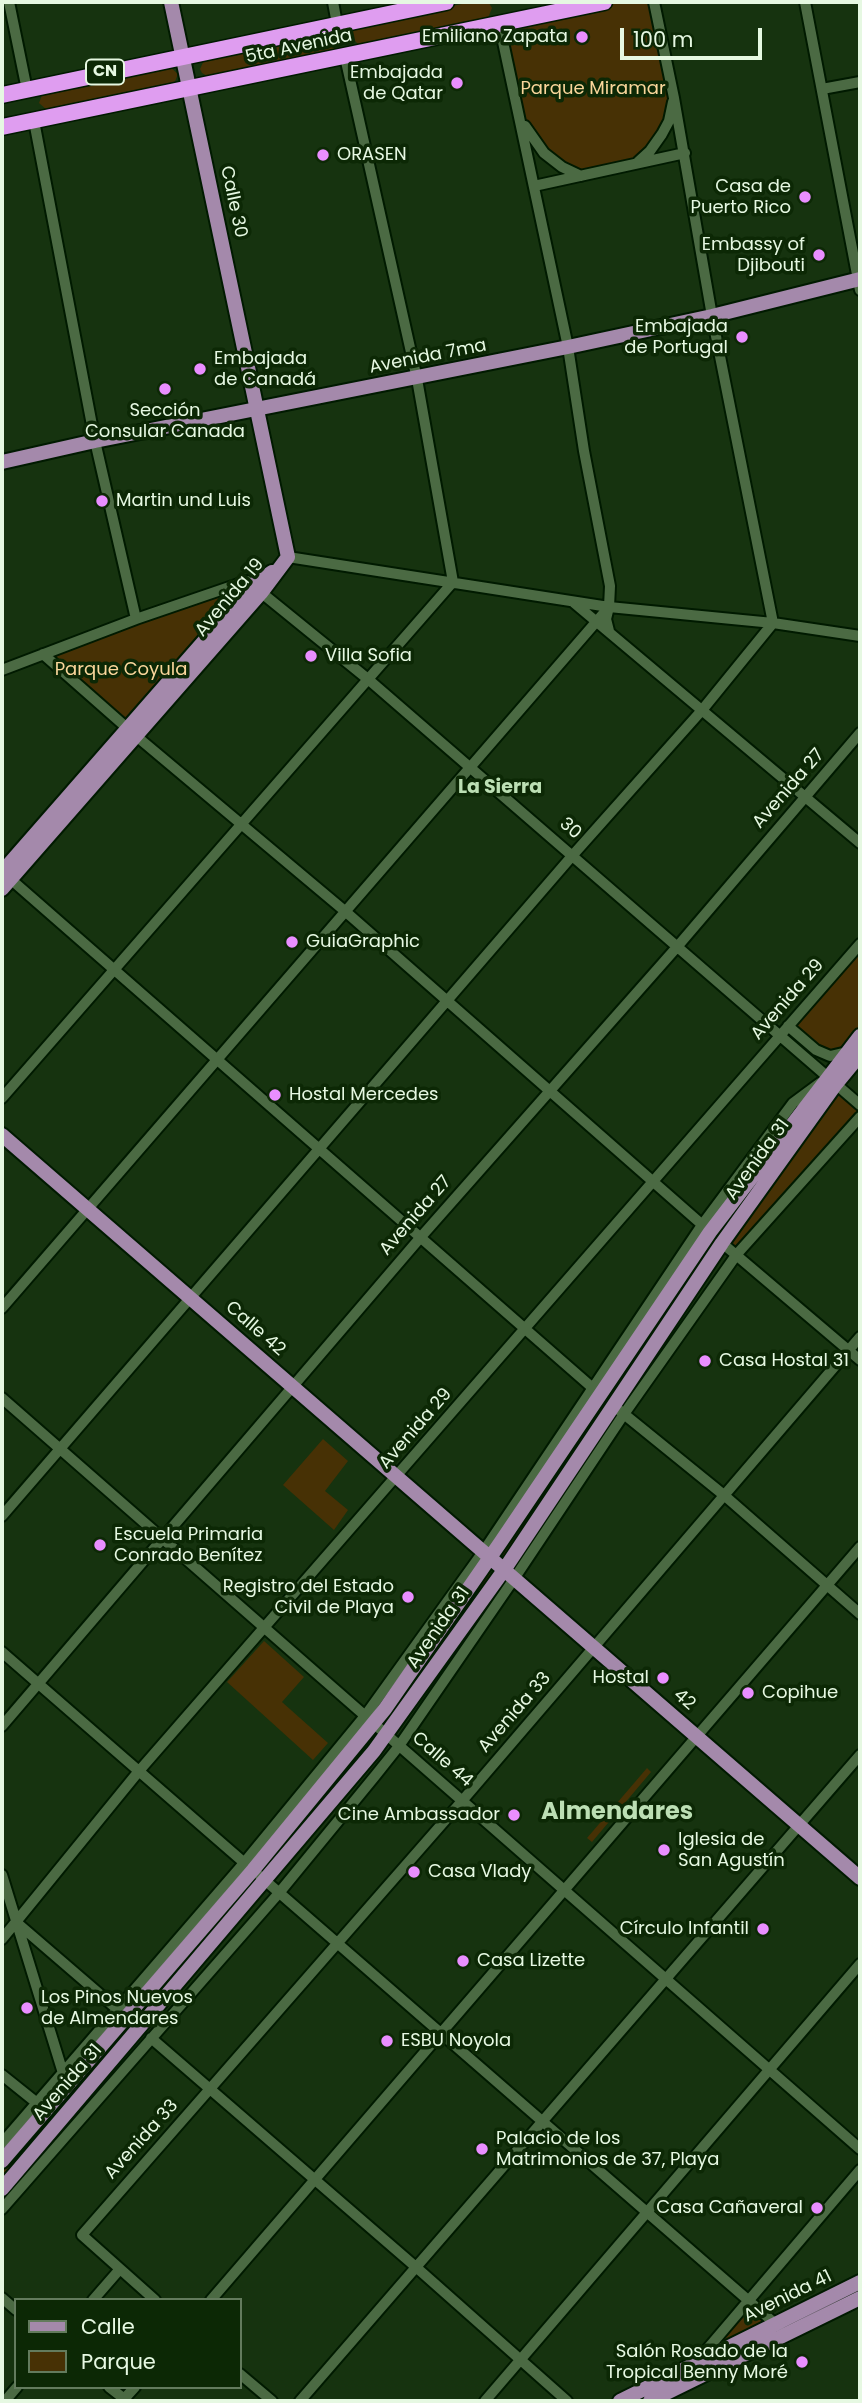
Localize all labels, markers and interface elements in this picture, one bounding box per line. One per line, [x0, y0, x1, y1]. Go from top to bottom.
scale bar [624, 14, 766, 58]
street label: 5ta Avenida [244, 25, 354, 69]
text: 100 m [633, 25, 693, 54]
place label: Emiliano Zapata [422, 26, 568, 48]
marker: Emiliano Zapata [574, 29, 590, 45]
road number: CN [86, 60, 124, 85]
place label: Embajada de Qatar [350, 62, 443, 104]
marker: Embajada de Qatar [449, 75, 465, 91]
park label: Parque Miramar [520, 78, 666, 100]
place label: ORASEN [337, 144, 407, 166]
marker: ORASEN [315, 147, 331, 163]
street label: Calle 30 [215, 164, 251, 240]
place label: Casa de Puerto Rico [690, 176, 791, 218]
marker: Casa de Puerto Rico [797, 189, 813, 205]
place label: Embassy of Djibouti [702, 234, 805, 276]
marker: Embassy of Djibouti [811, 247, 827, 263]
place label: Embajada de Portugal [624, 316, 728, 358]
marker: Embajada de Portugal [734, 329, 750, 345]
street label: Avenida 7ma [368, 335, 488, 379]
place label: Embajada de Canadá [214, 348, 316, 390]
marker: Embajada de Canadá [192, 361, 208, 377]
marker: Sección Consular Canada [157, 381, 173, 397]
place label: Sección Consular Canada [85, 400, 245, 442]
place label: Martin und Luis [116, 490, 251, 512]
marker: Martin und Luis [94, 493, 110, 509]
street label: Avenida 19 [191, 554, 269, 642]
place label: Villa Sofia [325, 645, 412, 667]
marker: Villa Sofia [303, 648, 319, 664]
park label: Parque Coyula [55, 659, 187, 681]
street label: Avenida 27 [748, 745, 830, 833]
district label: La Sierra [458, 777, 542, 799]
street label: 30 [555, 814, 585, 844]
place label: GuiaGraphic [306, 931, 420, 953]
marker: GuiaGraphic [284, 934, 300, 950]
street label: Avenida 29 [747, 955, 829, 1045]
place label: Hostal Mercedes [289, 1084, 439, 1106]
marker: Hostal Mercedes [267, 1087, 283, 1103]
street label: Avenida 31 [721, 1115, 795, 1205]
street label: Avenida 27 [375, 1172, 457, 1260]
street label: Calle 42 [221, 1297, 289, 1361]
place label: Casa Hostal 31 [719, 1350, 849, 1372]
marker: Casa Hostal 31 [697, 1353, 713, 1369]
street label: Avenida 29 [375, 1384, 457, 1474]
place label: Escuela Primaria Conrado Benítez [114, 1524, 263, 1566]
marker: Escuela Primaria Conrado Benítez [92, 1537, 108, 1553]
place label: Registro del Estado Civil de Playa [223, 1576, 394, 1618]
street label: Avenida 31 [403, 1583, 475, 1673]
marker: Registro del Estado Civil de Playa [400, 1589, 416, 1605]
place label: Hostal [592, 1667, 649, 1689]
street label: Avenida 33 [474, 1668, 556, 1758]
marker: Hostal [655, 1670, 671, 1686]
place label: Copihue [762, 1682, 838, 1704]
street label: 42 [669, 1685, 699, 1715]
marker: Copihue [740, 1685, 756, 1701]
street label: Calle 44 [407, 1728, 477, 1792]
district label: Almendares [541, 1799, 693, 1827]
place label: Cine Ambassador [338, 1804, 500, 1826]
marker: Cine Ambassador [506, 1807, 522, 1823]
place label: Iglesia de San Agustín [678, 1829, 785, 1871]
marker: Iglesia de San Agustín [656, 1842, 672, 1858]
place label: Casa Vlady [428, 1861, 531, 1883]
marker: Casa Vlady [406, 1864, 422, 1880]
place label: Círculo Infantil [620, 1918, 749, 1940]
marker: Círculo Infantil [755, 1921, 771, 1937]
place label: Casa Lizette [477, 1950, 585, 1972]
marker: Casa Lizette [455, 1953, 471, 1969]
place label: Los Pinos Nuevos de Almendares [41, 1987, 193, 2030]
marker: Los Pinos Nuevos de Almendares [19, 2000, 35, 2016]
place label: ESBU Noyola [401, 2030, 511, 2052]
marker: ESBU Noyola [379, 2033, 395, 2049]
street label: Avenida 31 [29, 2040, 107, 2126]
street label: Avenida 33 [101, 2096, 183, 2184]
place label: Palacio de los Matrimonios de 37, Playa [496, 2128, 719, 2170]
marker: Palacio de los Matrimonios de 37, Playa [474, 2141, 490, 2157]
place label: Casa Cañaveral [656, 2197, 803, 2219]
marker: Casa Cañaveral [809, 2200, 825, 2216]
street label: Avenida 41 [740, 2266, 836, 2328]
legend [14, 2298, 242, 2389]
text: Calle [81, 2312, 135, 2341]
place label: Salón Rosado de la Tropical Benny Moré [606, 2341, 788, 2384]
text: Parque [81, 2347, 156, 2376]
marker: Salón Rosado de la Tropical Benny Moré [794, 2354, 810, 2370]

